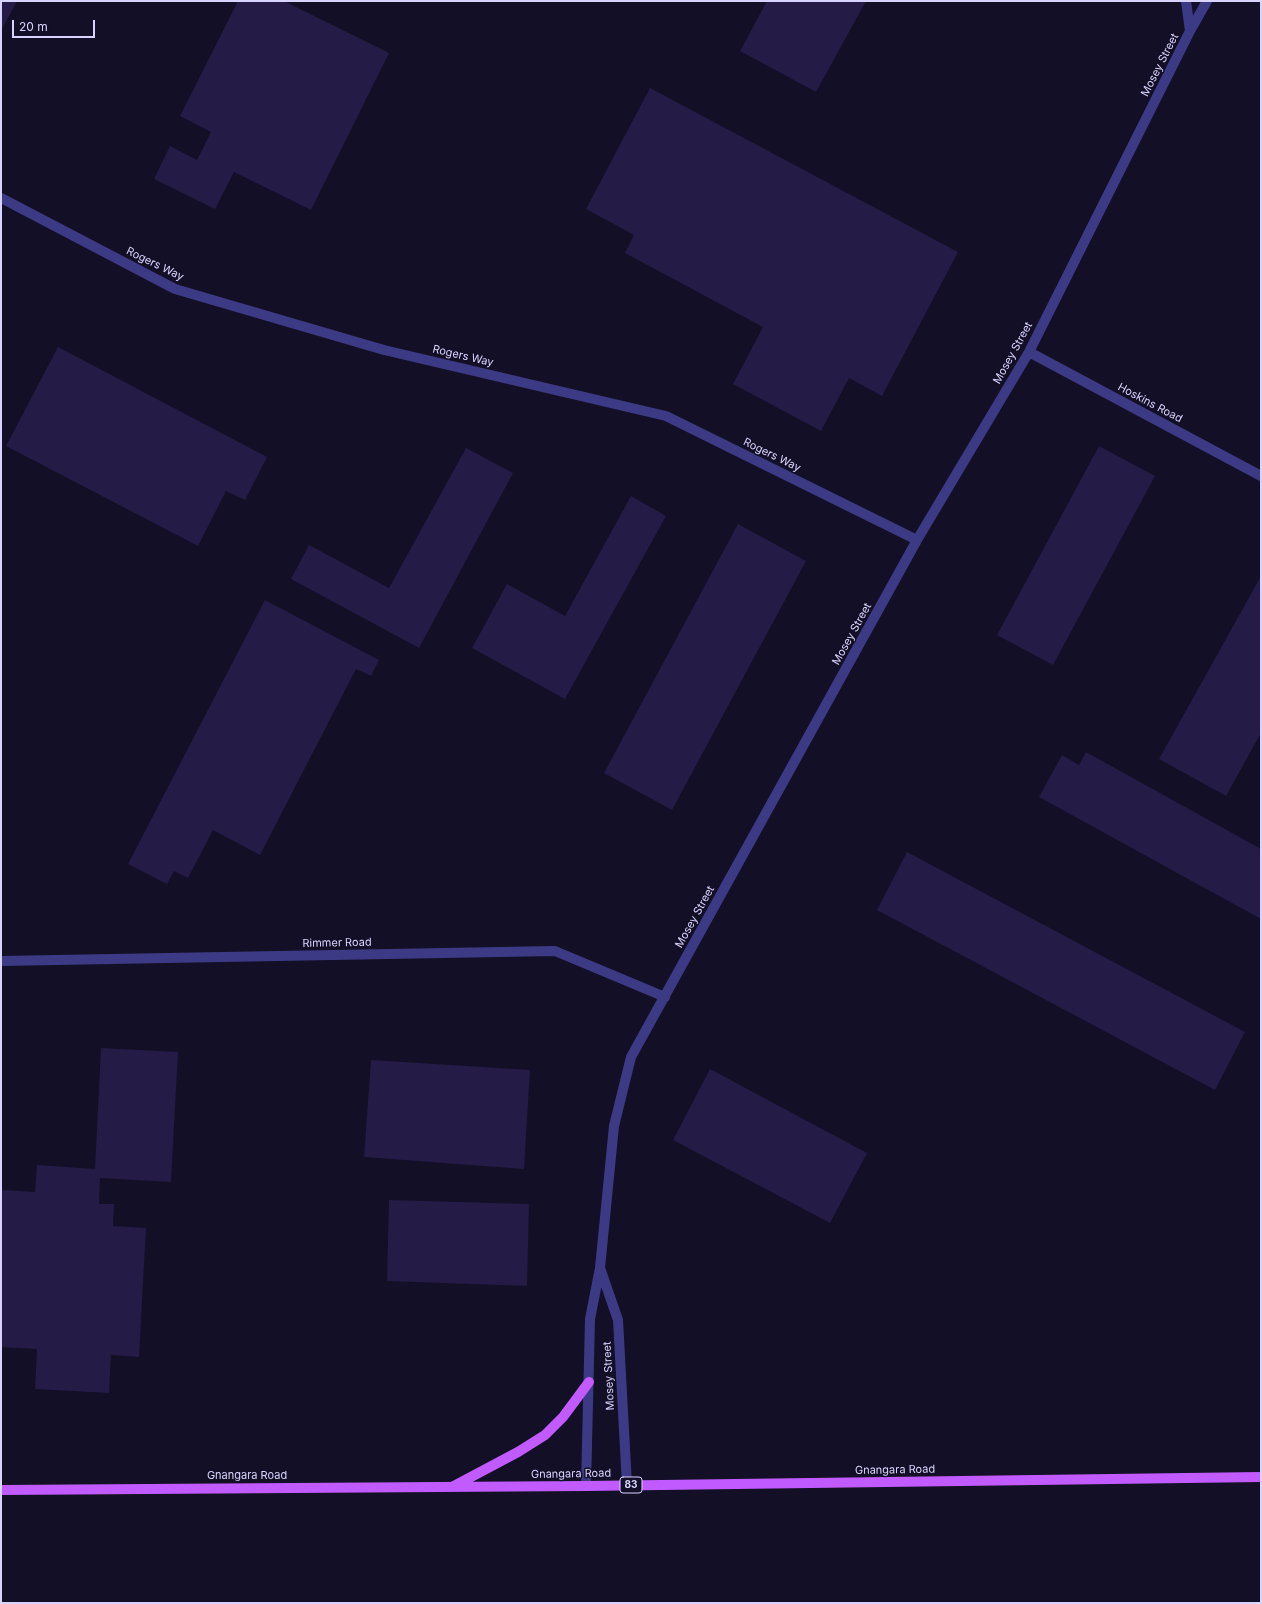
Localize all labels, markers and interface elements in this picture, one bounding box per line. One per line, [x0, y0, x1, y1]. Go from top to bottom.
scale bar [14, 12, 97, 38]
text: 20 m [19, 19, 48, 34]
street label: Mosey Street [1138, 31, 1182, 99]
street label: Rogers Way [124, 244, 186, 284]
street label: Mosey Street [991, 320, 1035, 386]
street label: Rogers Way [431, 343, 495, 369]
street label: Hoskins Road [1115, 380, 1185, 426]
street label: Rogers Way [741, 435, 803, 475]
street label: Mosey Street [830, 601, 874, 667]
street label: Mosey Street [673, 884, 717, 950]
street label: Rimmer Road [302, 936, 372, 950]
street label: Mosey Street [601, 1341, 617, 1411]
street label: Gnangara Road [855, 1463, 935, 1477]
street label: Gnangara Road [531, 1467, 611, 1481]
street label: Gnangara Road [207, 1469, 287, 1483]
road number: 83 [620, 1477, 642, 1493]

